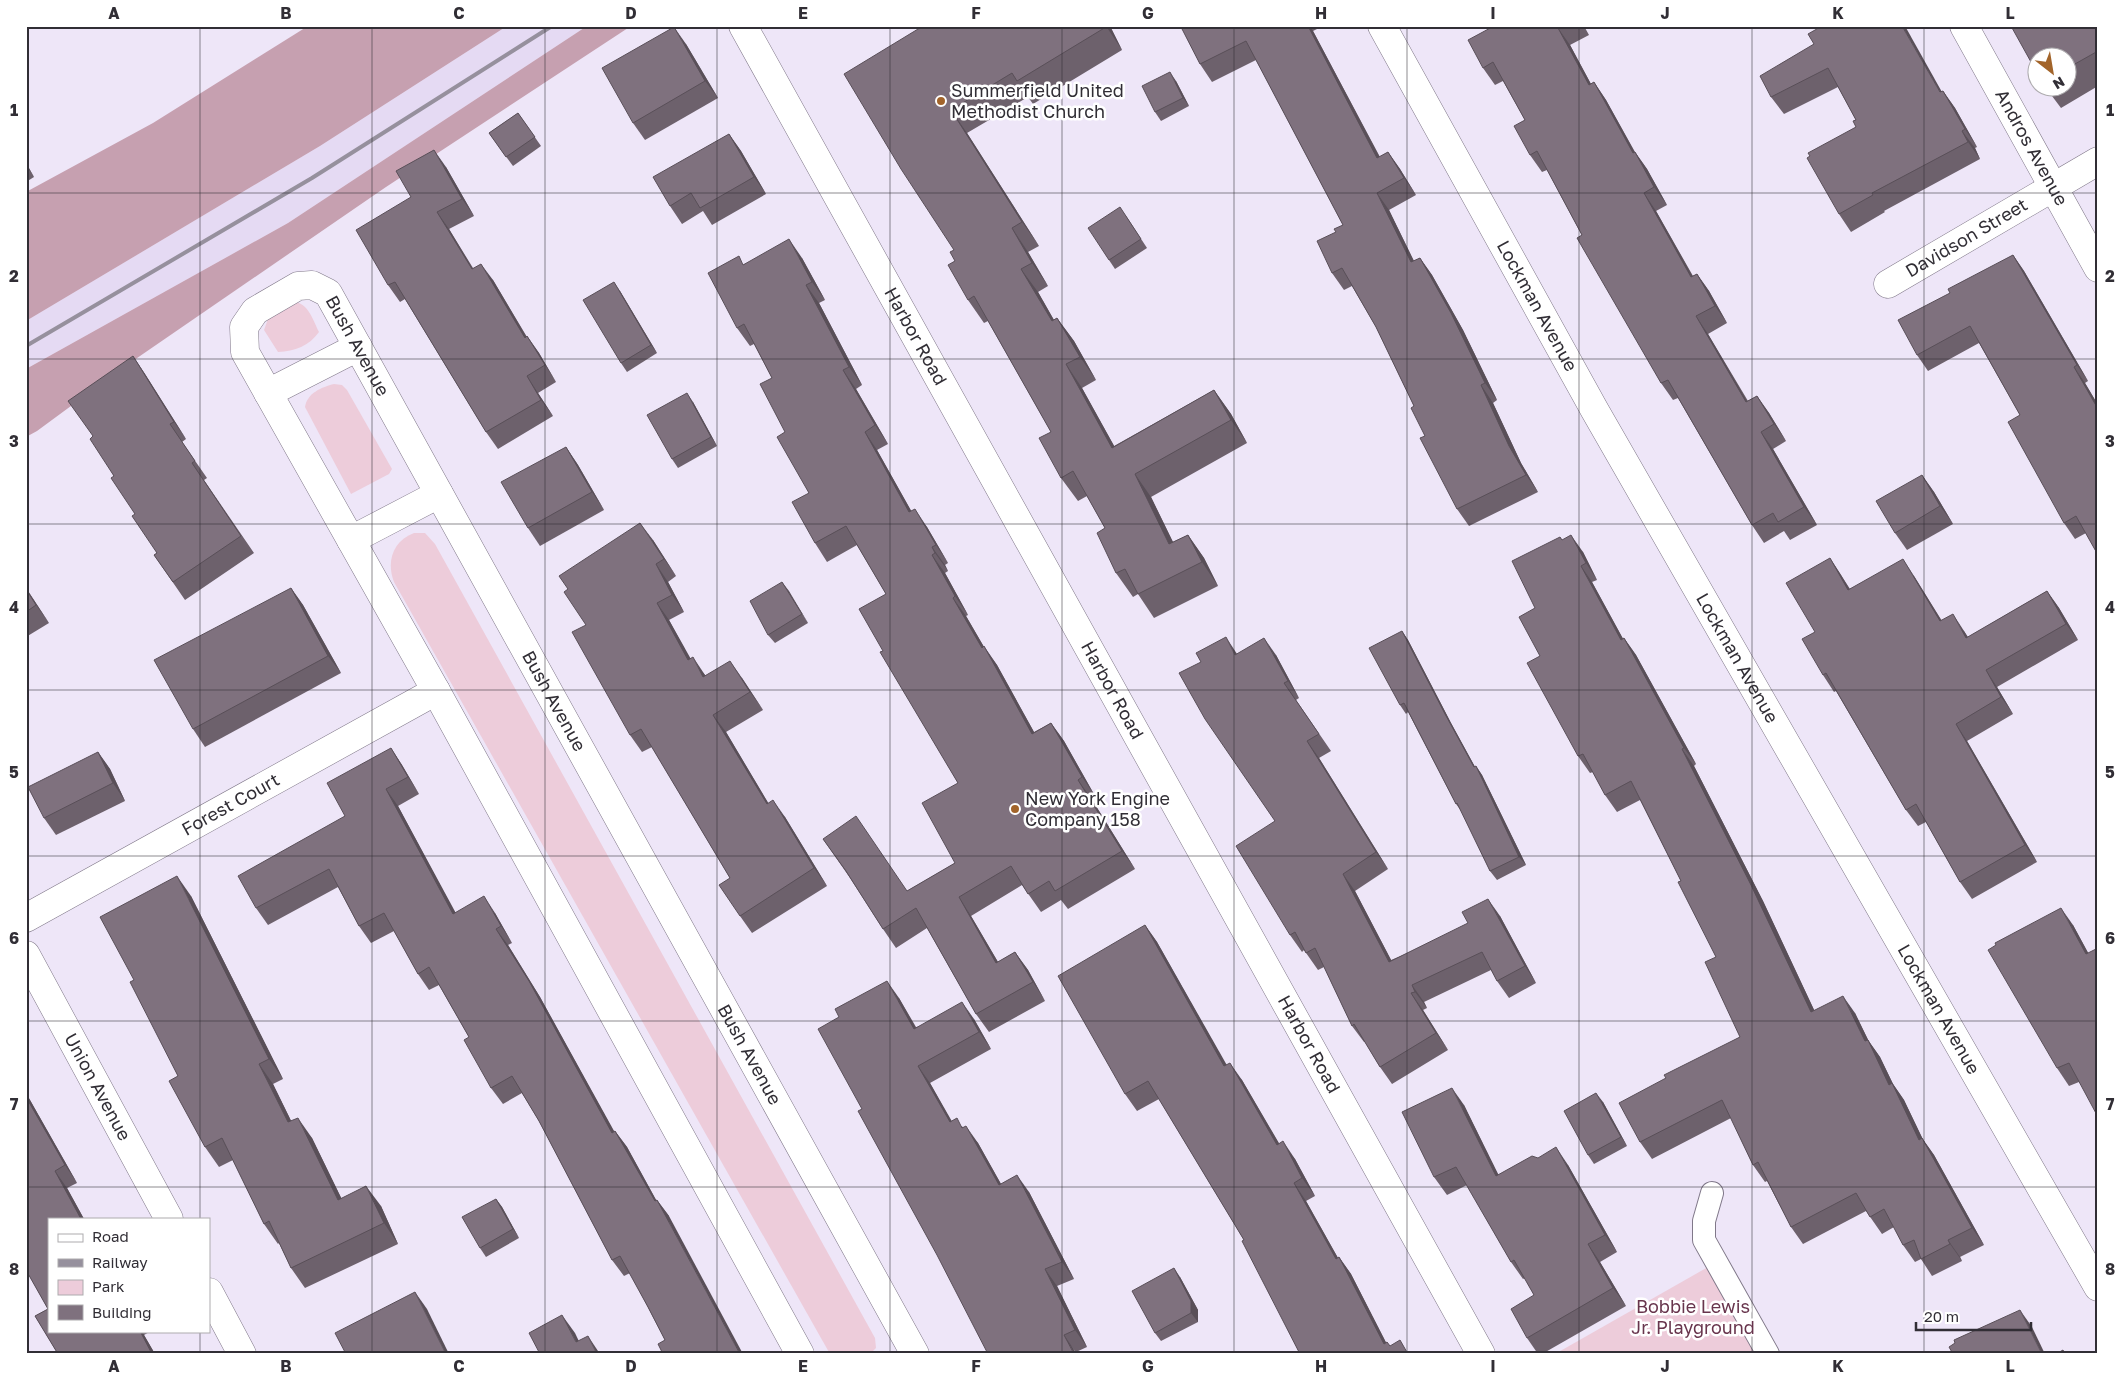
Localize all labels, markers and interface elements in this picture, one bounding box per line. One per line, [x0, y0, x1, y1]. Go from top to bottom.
text: A [108, 3, 120, 23]
text: B [280, 3, 292, 23]
text: C [453, 3, 465, 23]
text: D [625, 3, 637, 23]
text: E [798, 3, 808, 23]
text: F [971, 3, 981, 23]
text: G [1142, 3, 1154, 23]
text: H [1315, 3, 1327, 23]
text: I [1490, 3, 1496, 23]
text: J [1660, 3, 1670, 23]
text: K [1832, 3, 1844, 23]
text: L [2005, 3, 2015, 23]
north arrow [2026, 48, 2076, 98]
text: N [2050, 74, 2068, 94]
place label: Summerfield United Methodist Church [951, 79, 1124, 122]
street label: Andros Avenue [1991, 85, 2073, 209]
marker: Summerfield United Methodist Church [935, 95, 947, 107]
text: 1 [10, 100, 18, 120]
text: 1 [2106, 100, 2114, 120]
street label: Davidson Street [1901, 193, 2031, 281]
street label: Lockman Avenue [1493, 236, 1583, 375]
text: 2 [9, 266, 19, 286]
text: 2 [2105, 266, 2115, 286]
street label: Harbor Road [880, 283, 952, 389]
street label: Bush Avenue [321, 291, 395, 400]
text: 3 [9, 431, 19, 451]
text: 3 [2105, 431, 2115, 451]
street label: Lockman Avenue [1692, 589, 1784, 726]
text: 4 [9, 597, 19, 617]
text: 4 [2105, 597, 2115, 617]
street label: Harbor Road [1077, 637, 1149, 743]
street label: Bush Avenue [518, 646, 591, 755]
text: 5 [9, 762, 19, 782]
text: 5 [2105, 762, 2115, 782]
street label: Forest Court [177, 768, 283, 840]
place label: New York Engine Company 158 [1025, 787, 1170, 830]
marker: New York Engine Company 158 [1009, 803, 1021, 815]
text: 6 [9, 928, 19, 948]
text: 6 [2105, 928, 2115, 948]
street label: Lockman Avenue [1894, 940, 1985, 1078]
street label: Harbor Road [1274, 991, 1346, 1097]
street label: Bush Avenue [714, 1000, 787, 1108]
street label: Union Avenue [60, 1029, 136, 1144]
text: 7 [10, 1094, 19, 1114]
text: 7 [2106, 1094, 2115, 1114]
legend [48, 1218, 210, 1332]
text: Road [92, 1227, 129, 1245]
text: Railway [92, 1253, 148, 1271]
text: 8 [9, 1259, 19, 1279]
text: 8 [2105, 1259, 2115, 1279]
text: Park [92, 1277, 125, 1295]
park label: Bobbie Lewis Jr. Playground [1631, 1295, 1755, 1338]
scale bar [1916, 1300, 2032, 1332]
text: Building [92, 1303, 152, 1321]
text: 20 m [1924, 1307, 1959, 1325]
text: A [108, 1356, 120, 1376]
text: B [280, 1356, 292, 1376]
text: C [453, 1356, 465, 1376]
text: D [625, 1356, 637, 1376]
text: E [798, 1356, 808, 1376]
text: F [971, 1356, 981, 1376]
text: G [1142, 1356, 1154, 1376]
text: H [1315, 1356, 1327, 1376]
text: I [1490, 1356, 1496, 1376]
text: J [1660, 1356, 1670, 1376]
text: K [1832, 1356, 1844, 1376]
text: L [2005, 1356, 2015, 1376]

